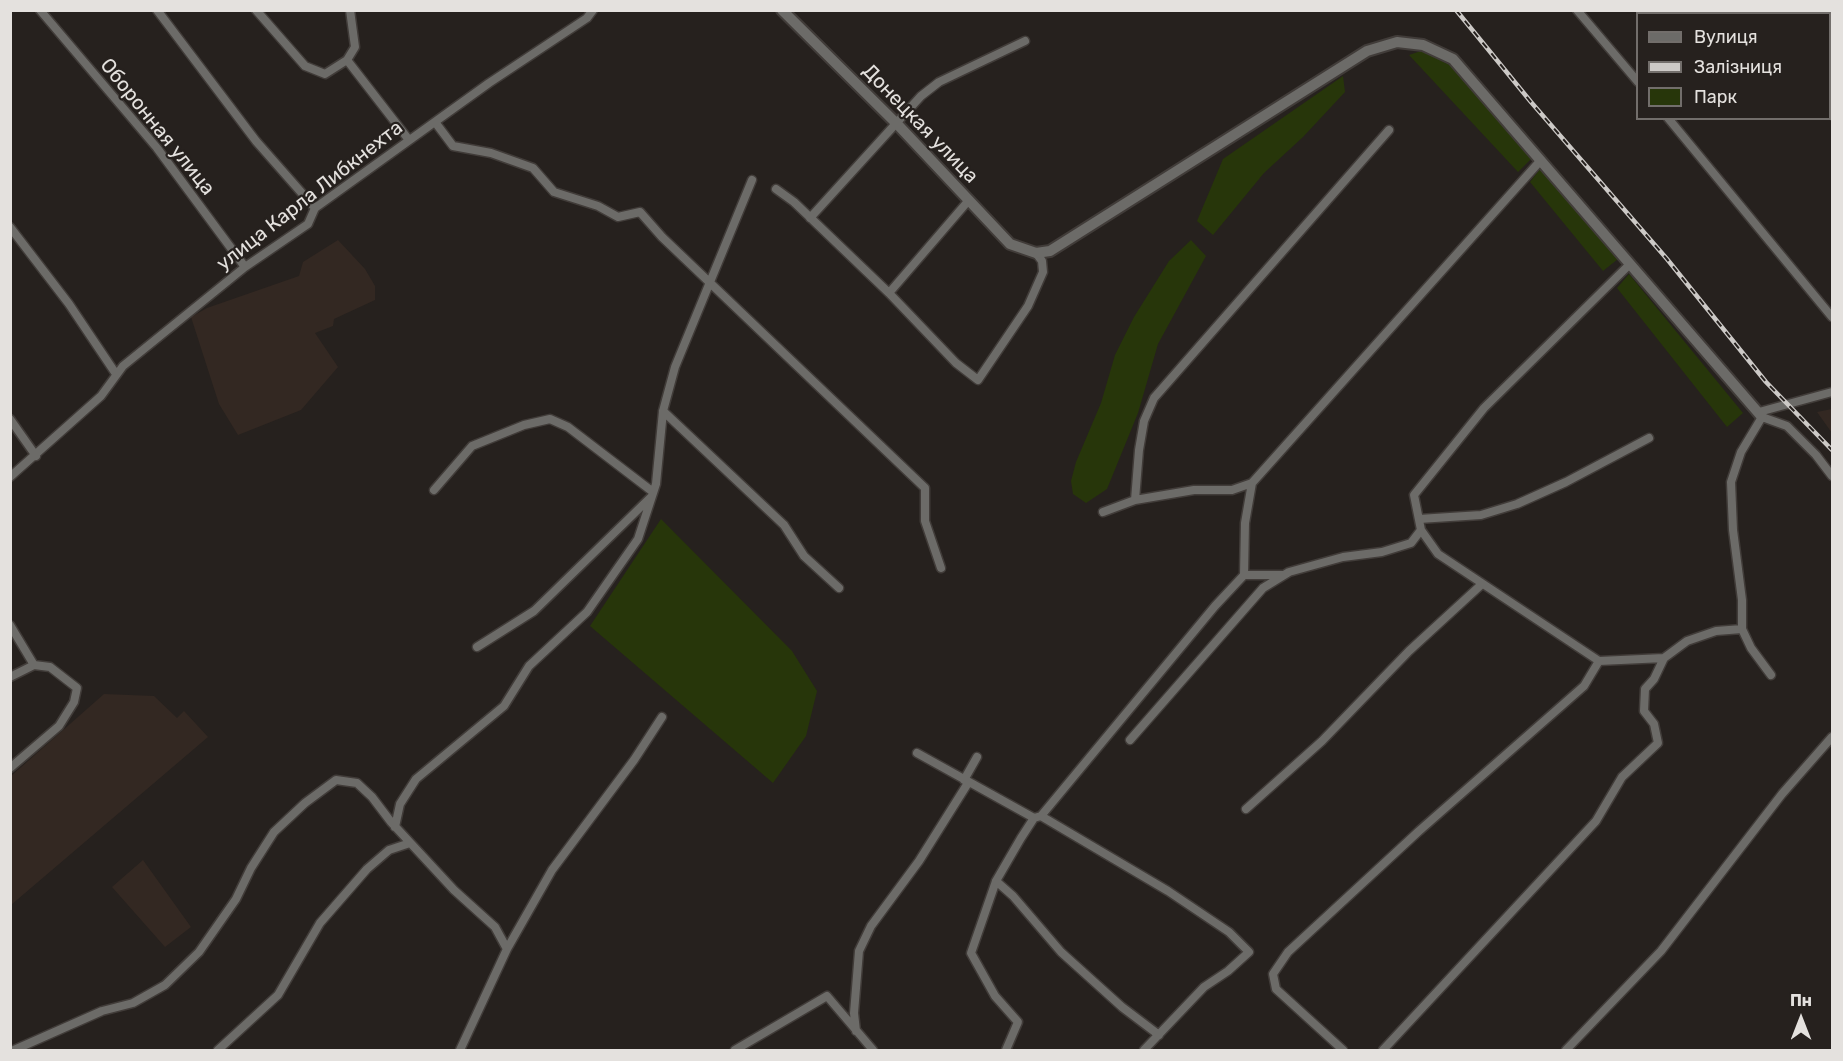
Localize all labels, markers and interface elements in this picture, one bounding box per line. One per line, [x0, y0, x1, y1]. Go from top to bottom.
legend [1636, 12, 1831, 120]
text: Вулиця [1694, 26, 1758, 48]
street label: Оборонная улица [95, 54, 219, 200]
text: Залізниця [1694, 56, 1782, 78]
street label: Донецкая улица [857, 59, 983, 189]
text: Парк [1694, 86, 1737, 108]
street label: улица Карла Либкнехта [212, 116, 408, 276]
north arrow [1771, 989, 1831, 1049]
text: Пн [1790, 991, 1812, 1010]

